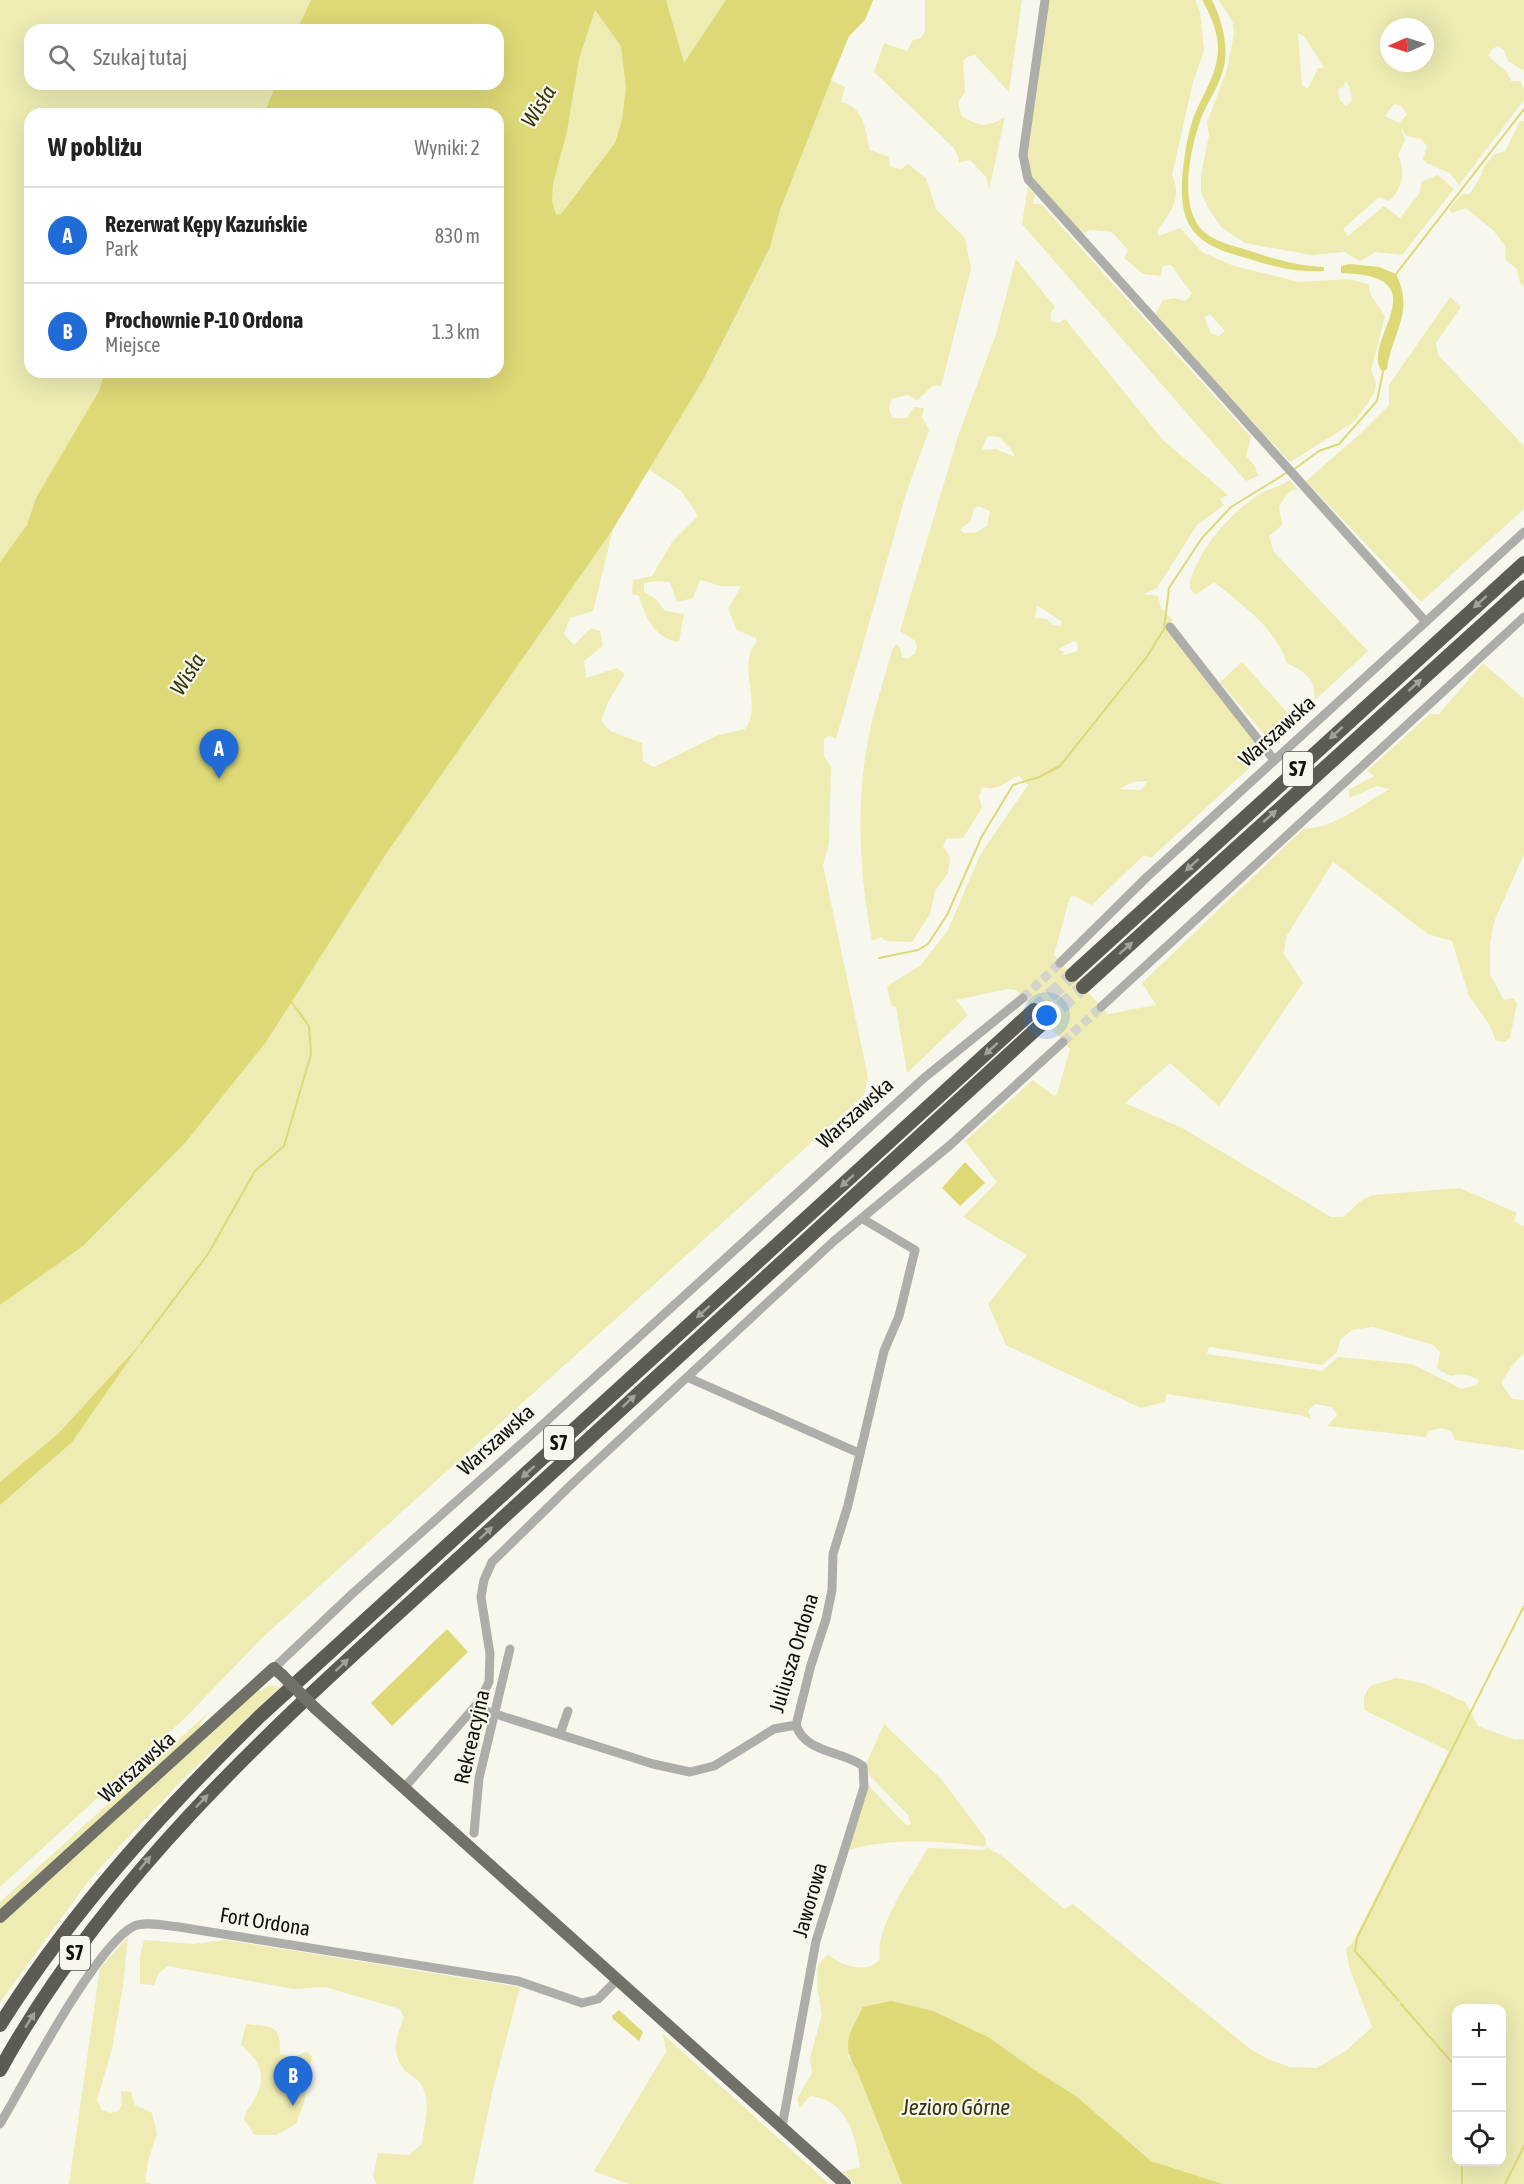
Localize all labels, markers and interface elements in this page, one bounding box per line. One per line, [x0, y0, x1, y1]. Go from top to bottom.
north arrow [1380, 18, 1434, 72]
search box [24, 24, 504, 90]
icon: search [45, 41, 78, 74]
text: Szukaj tutaj [93, 44, 187, 70]
water label: Wisła [515, 80, 561, 132]
text: W pobliżu [48, 132, 142, 162]
text: Wyniki: 2 [414, 136, 480, 159]
text: Rezerwat Kępy Kazuńskie [105, 211, 307, 237]
text: A [63, 224, 72, 247]
text: 830 m [435, 224, 480, 247]
text: Park [105, 237, 138, 260]
text: Prochownie P-10 Ordona [105, 307, 303, 333]
text: B [63, 320, 72, 343]
text: 1.3 km [432, 320, 480, 343]
text: Miejsce [105, 333, 160, 356]
one-way arrow [1473, 595, 1488, 609]
water label: Wisła [164, 648, 210, 700]
one-way arrow [1407, 679, 1422, 692]
street label: Warszawska [1233, 690, 1319, 771]
one-way arrow [1329, 726, 1344, 740]
pin: A [200, 730, 238, 779]
road number: S7 [1283, 752, 1313, 786]
one-way arrow [1262, 810, 1277, 823]
one-way arrow [1185, 858, 1200, 872]
one-way arrow [1118, 942, 1133, 955]
your location [1032, 1001, 1061, 1030]
one-way arrow [983, 1042, 998, 1056]
street label: Warszawska [811, 1072, 897, 1153]
one-way arrow [839, 1174, 854, 1188]
one-way arrow [695, 1305, 710, 1319]
one-way arrow [621, 1394, 636, 1408]
street label: Warszawska [452, 1399, 538, 1480]
road number: S7 [544, 1426, 574, 1460]
one-way arrow [521, 1465, 536, 1478]
one-way arrow [478, 1527, 492, 1541]
street label: Juliusza Ordona [764, 1590, 823, 1715]
one-way arrow [334, 1658, 349, 1672]
street label: Rekreacyjna [449, 1687, 494, 1786]
street label: Warszawska [93, 1726, 179, 1807]
one-way arrow [195, 1794, 208, 1809]
one-way arrow [139, 1855, 152, 1871]
street label: Jaworowa [787, 1860, 831, 1940]
street label: Fort Ordona [218, 1902, 312, 1940]
road number: S7 [60, 1936, 90, 1970]
map controls [1452, 2004, 1506, 2166]
button: + [1452, 2004, 1506, 2058]
one-way arrow [25, 2012, 36, 2028]
pin: B [274, 2056, 312, 2106]
button: − [1452, 2058, 1506, 2112]
water label: Jezioro Górne [901, 2094, 1010, 2120]
button: locate [1452, 2112, 1506, 2166]

